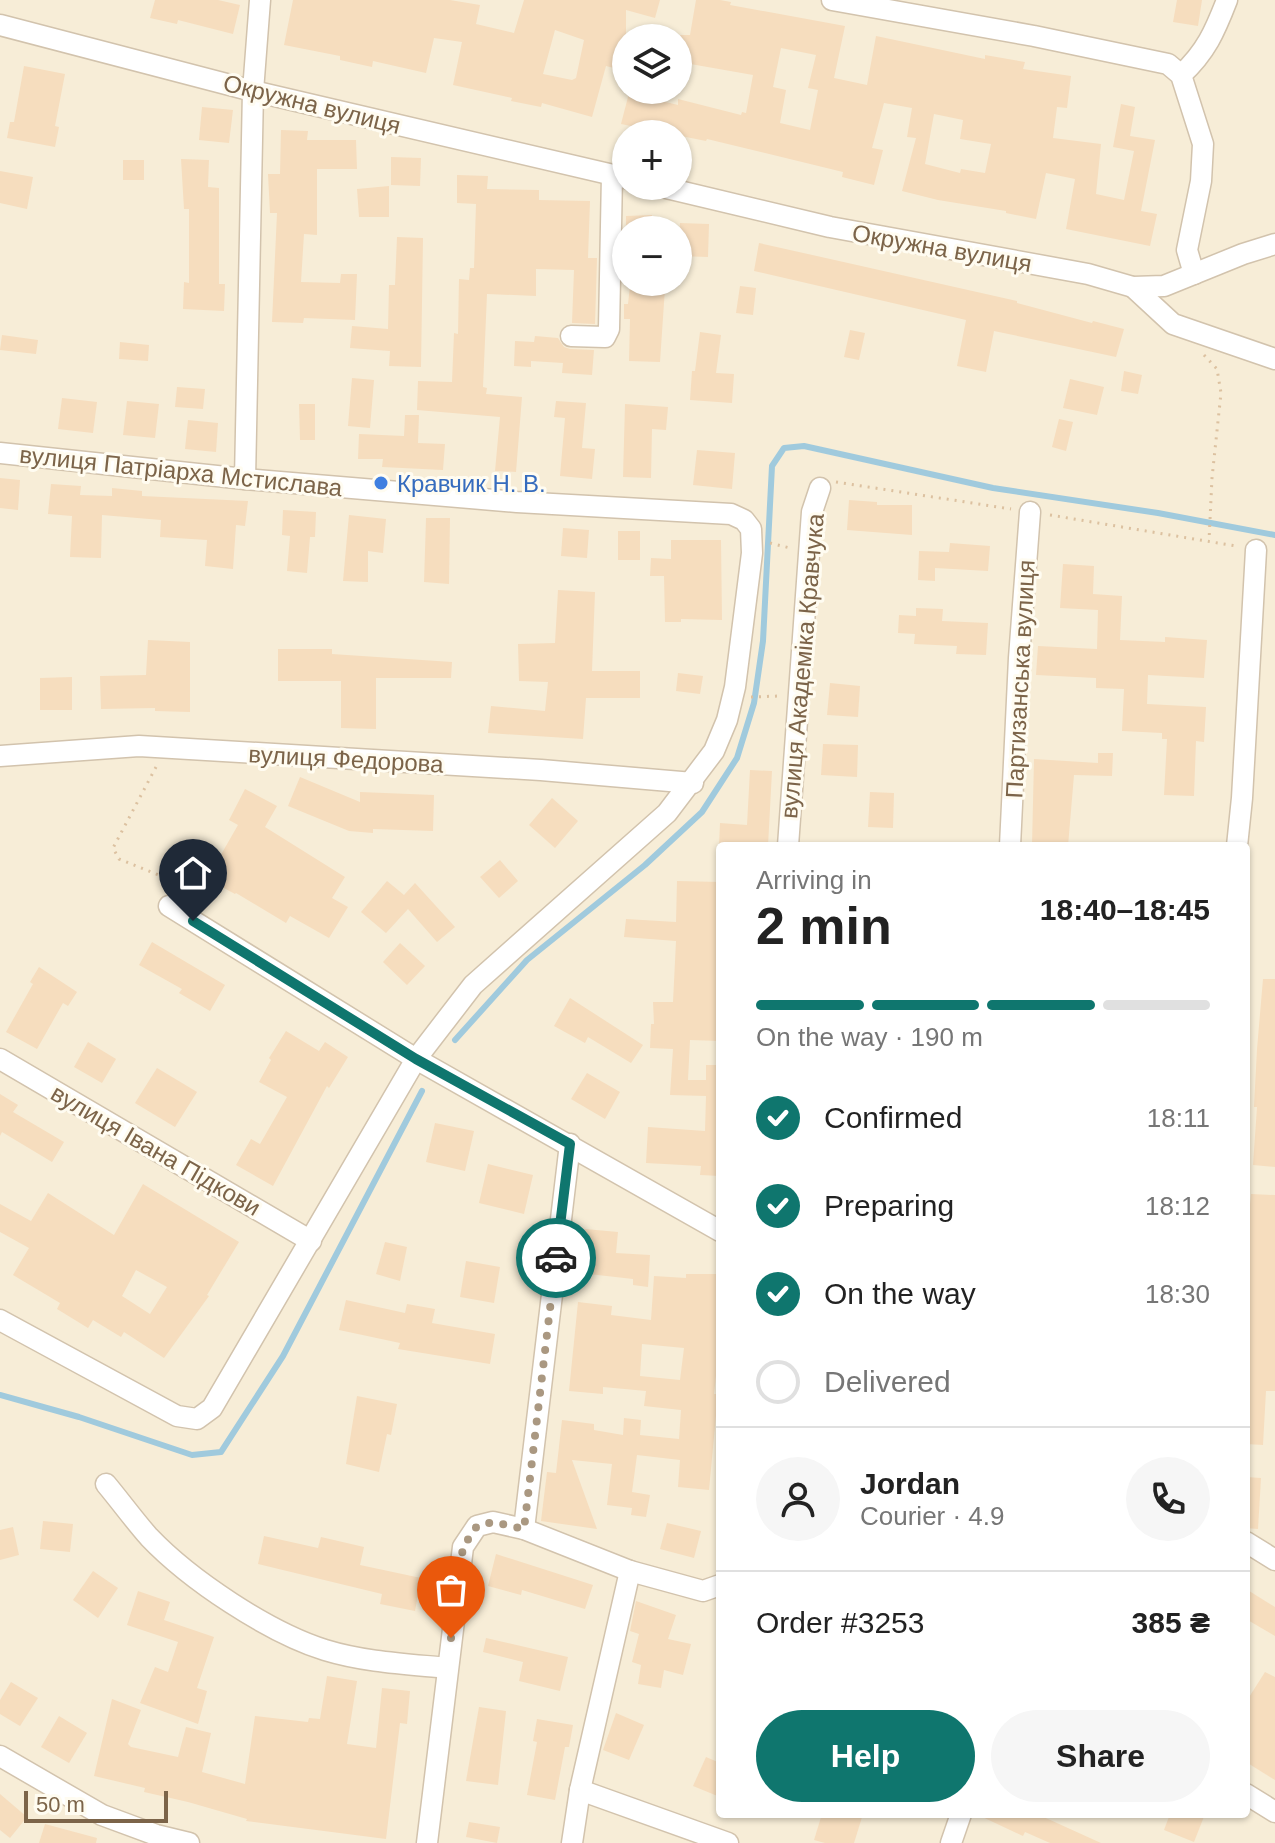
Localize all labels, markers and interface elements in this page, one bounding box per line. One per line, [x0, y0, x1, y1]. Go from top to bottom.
map controls [612, 24, 692, 296]
button: layers [612, 24, 692, 104]
street label: Окружна вулиця [221, 69, 403, 139]
button: + [612, 120, 692, 200]
button: − [612, 216, 692, 296]
street label: Окружна вулиця [850, 219, 1034, 277]
street label: вулиця Патріарха Мстислава [18, 441, 344, 501]
place label: Кравчик Н. В. [397, 470, 546, 497]
marker: Кравчик Н. В. [372, 474, 390, 492]
street label: вулиця Академіка Кравчука [775, 512, 829, 820]
street label: Партизанська вулиця [1000, 559, 1040, 799]
street label: вулиця Федорова [248, 740, 445, 778]
pin [159, 839, 227, 921]
icon: home [171, 851, 215, 895]
text: Arriving in [756, 865, 872, 895]
text: 18:40–18:45 [1040, 893, 1210, 926]
text: 2 min [756, 897, 892, 955]
text: On the way · 190 m [756, 1022, 983, 1052]
street label: вулиця Івана Підкови [47, 1079, 265, 1221]
icon: check [756, 1096, 800, 1140]
text: Confirmed [824, 1101, 962, 1134]
text: 18:11 [1147, 1103, 1210, 1133]
icon: check [756, 1184, 800, 1228]
text: Preparing [824, 1189, 954, 1222]
text: 18:12 [1145, 1191, 1210, 1221]
courier [516, 1218, 596, 1298]
icon: car [534, 1236, 578, 1280]
icon: check [756, 1272, 800, 1316]
text: On the way [824, 1277, 976, 1310]
text: 18:30 [1145, 1279, 1210, 1309]
text: Delivered [824, 1365, 951, 1398]
button: person [756, 1457, 840, 1541]
button: phone [1126, 1457, 1210, 1541]
text: Jordan [860, 1467, 960, 1500]
text: Courier · 4.9 [860, 1501, 1005, 1531]
pin [417, 1556, 485, 1638]
icon: bag [429, 1568, 473, 1612]
text: Order #3253 [756, 1606, 924, 1639]
text: 385 ₴ [1132, 1606, 1210, 1639]
button: Help [756, 1710, 975, 1802]
button: Share [991, 1710, 1210, 1802]
scale bar [24, 1787, 168, 1823]
text: 50 m [36, 1792, 85, 1817]

